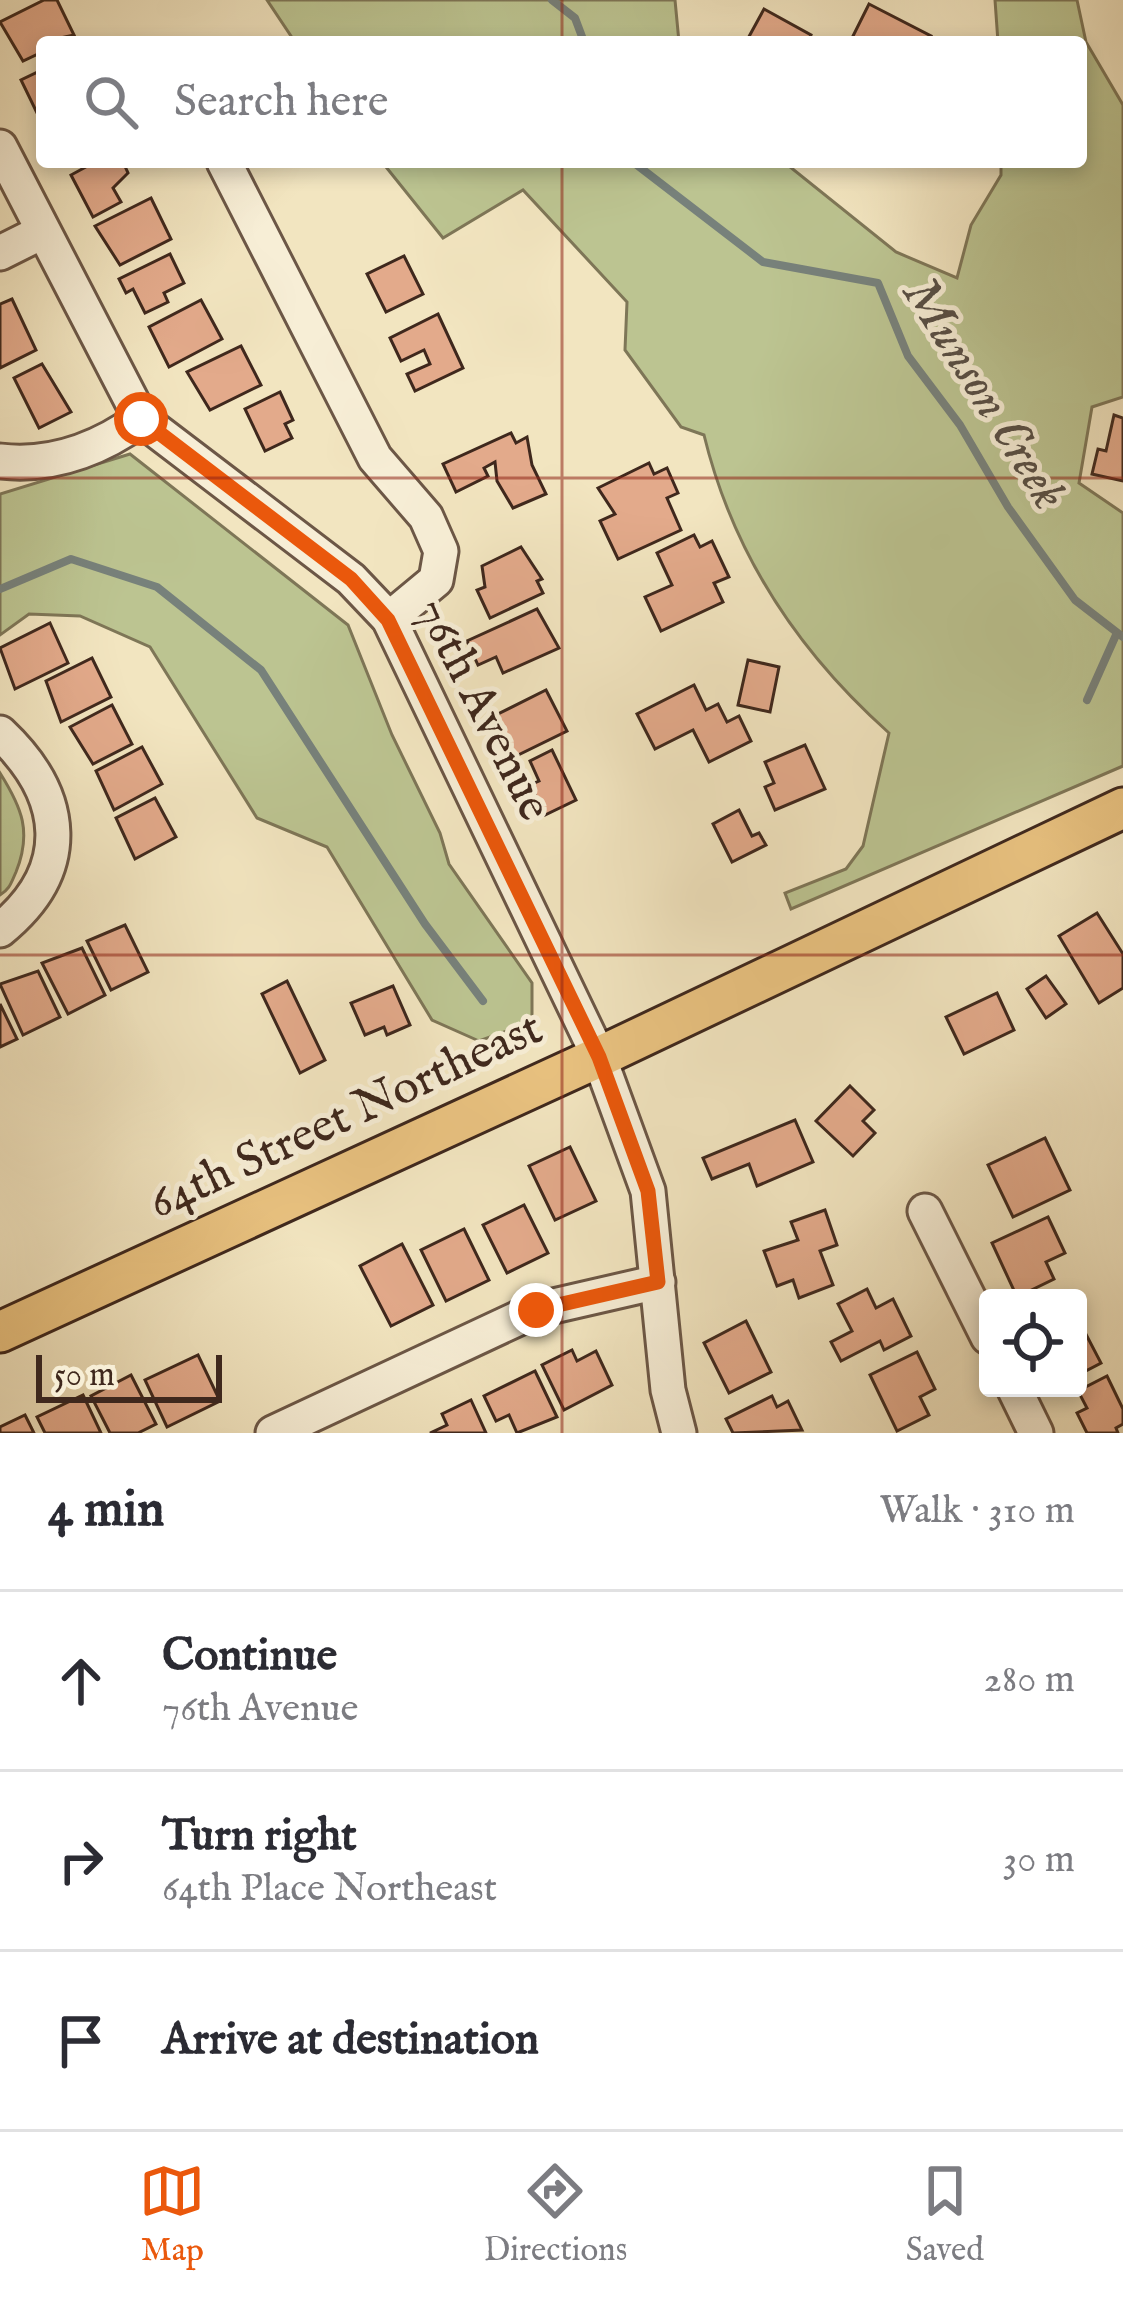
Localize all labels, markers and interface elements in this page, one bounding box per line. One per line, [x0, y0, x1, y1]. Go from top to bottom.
search box [36, 36, 1087, 168]
icon: search [78, 69, 144, 135]
text: Search here [174, 74, 388, 131]
water label: Munson Creek [886, 266, 1080, 522]
route start [114, 392, 168, 446]
street label: 76th Avenue [400, 589, 564, 831]
street label: 64th Street Northeast [140, 999, 552, 1235]
route end [509, 1283, 563, 1337]
map controls [979, 1289, 1087, 1397]
button: locate [979, 1289, 1087, 1397]
scale bar [36, 1349, 222, 1402]
text: 50 m [54, 1355, 115, 1397]
text: 4 min [48, 1479, 164, 1544]
text: Walk · 310 m [880, 1487, 1075, 1536]
text: Continue [162, 1628, 337, 1685]
icon: ahead [48, 1648, 114, 1714]
text: 280 m [984, 1656, 1075, 1705]
text: 76th Avenue [162, 1685, 359, 1734]
text: Turn right [162, 1808, 357, 1865]
icon: right [48, 1828, 114, 1894]
text: 30 m [1003, 1836, 1075, 1885]
text: 64th Place Northeast [162, 1865, 497, 1914]
icon: arrive [48, 2008, 114, 2074]
text: Arrive at destination [162, 2012, 539, 2069]
tab: Map [139, 2158, 205, 2272]
tab: Directions [484, 2158, 627, 2272]
tab: Saved [906, 2158, 984, 2272]

